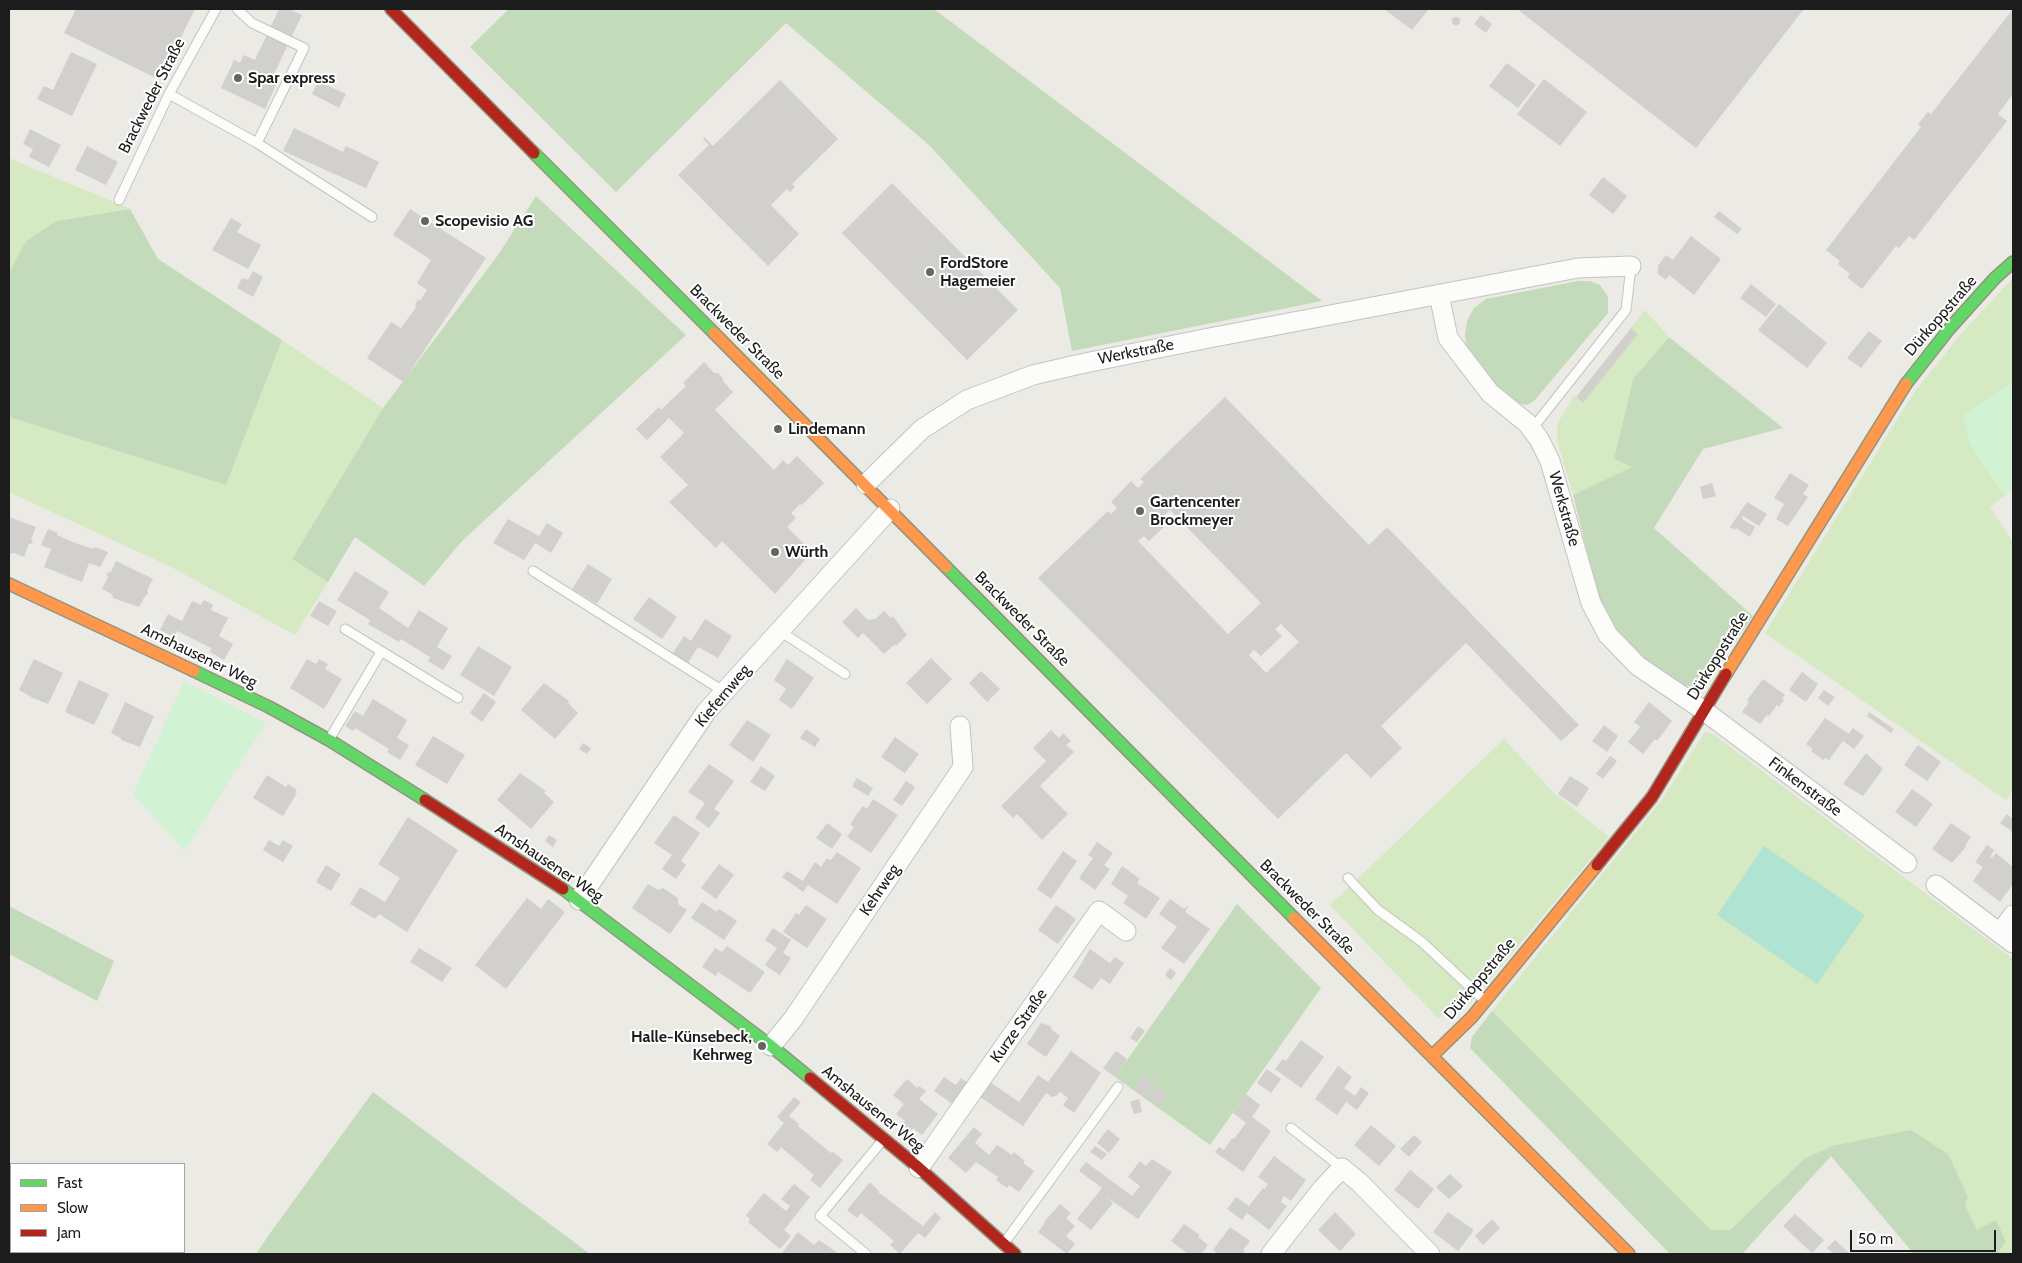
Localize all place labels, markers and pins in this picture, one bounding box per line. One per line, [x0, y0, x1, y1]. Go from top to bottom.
place label: Spar express [248, 68, 335, 88]
marker: Spar express [232, 72, 244, 84]
place label: Scopevisio AG [435, 211, 533, 231]
marker: Scopevisio AG [419, 215, 431, 227]
place label: FordStore Hagemeier [940, 253, 1015, 291]
marker: FordStore Hagemeier [924, 266, 936, 278]
place label: Lindemann [788, 419, 866, 439]
marker: Lindemann [772, 423, 784, 435]
place label: Gartencenter Brockmeyer [1150, 492, 1240, 530]
marker: Gartencenter Brockmeyer [1134, 505, 1146, 517]
place label: Würth [785, 542, 828, 562]
marker: Würth [769, 546, 781, 558]
place label: Halle-Künsebeck, Kehrweg [631, 1027, 752, 1065]
marker: Halle-Künsebeck, Kehrweg [756, 1040, 768, 1052]

